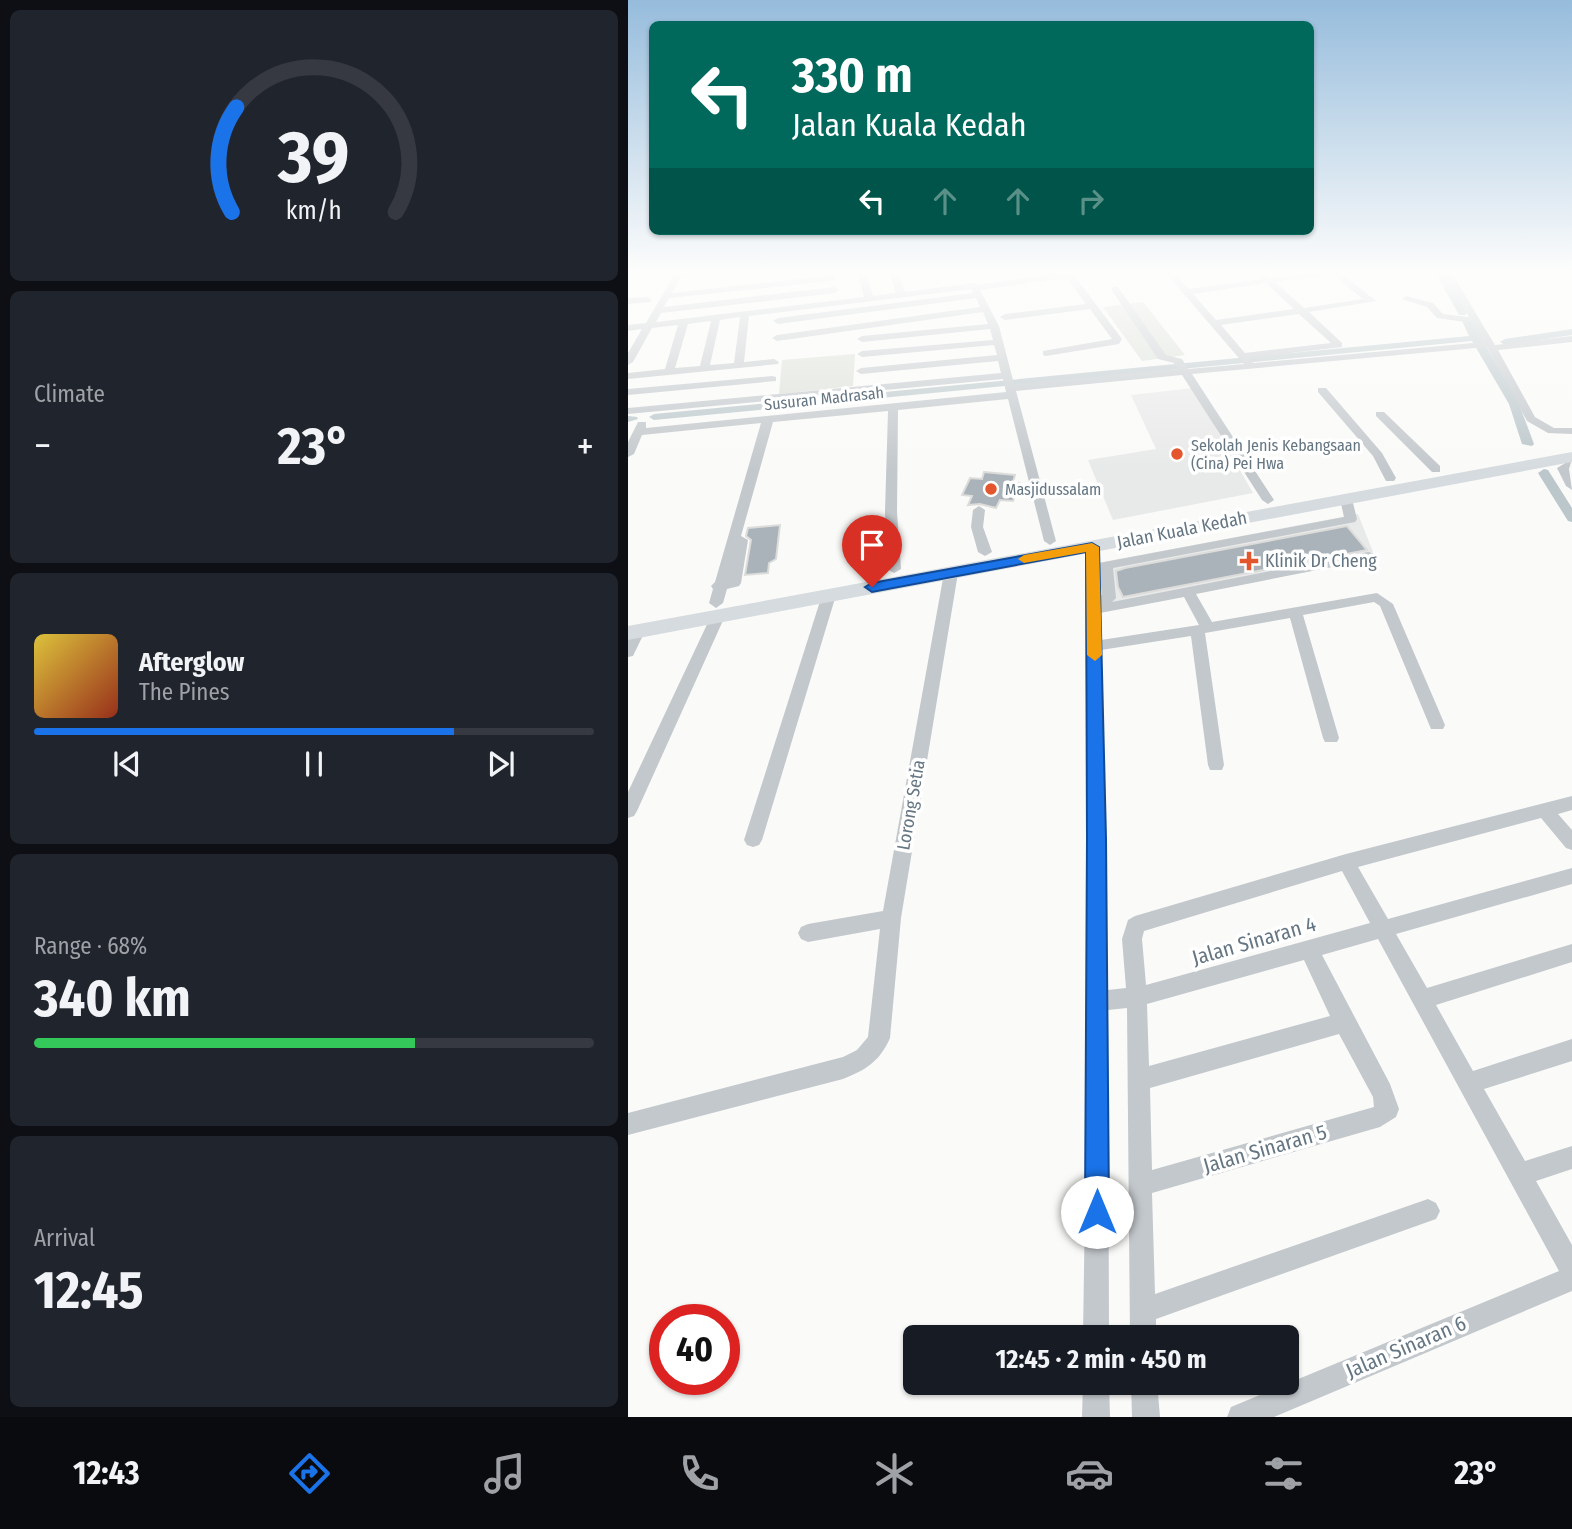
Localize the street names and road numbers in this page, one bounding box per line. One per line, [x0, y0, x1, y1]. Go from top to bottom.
street label: Susuran Madrasah [763, 383, 885, 414]
street label: Jalan Kuala Kedah [1115, 507, 1249, 553]
street label: Lorong Setia [892, 758, 930, 852]
street label: Jalan Sinaran 4 [1189, 911, 1319, 971]
street label: Jalan Sinaran 5 [1200, 1119, 1330, 1179]
street label: Jalan Sinaran 6 [1342, 1310, 1470, 1384]

